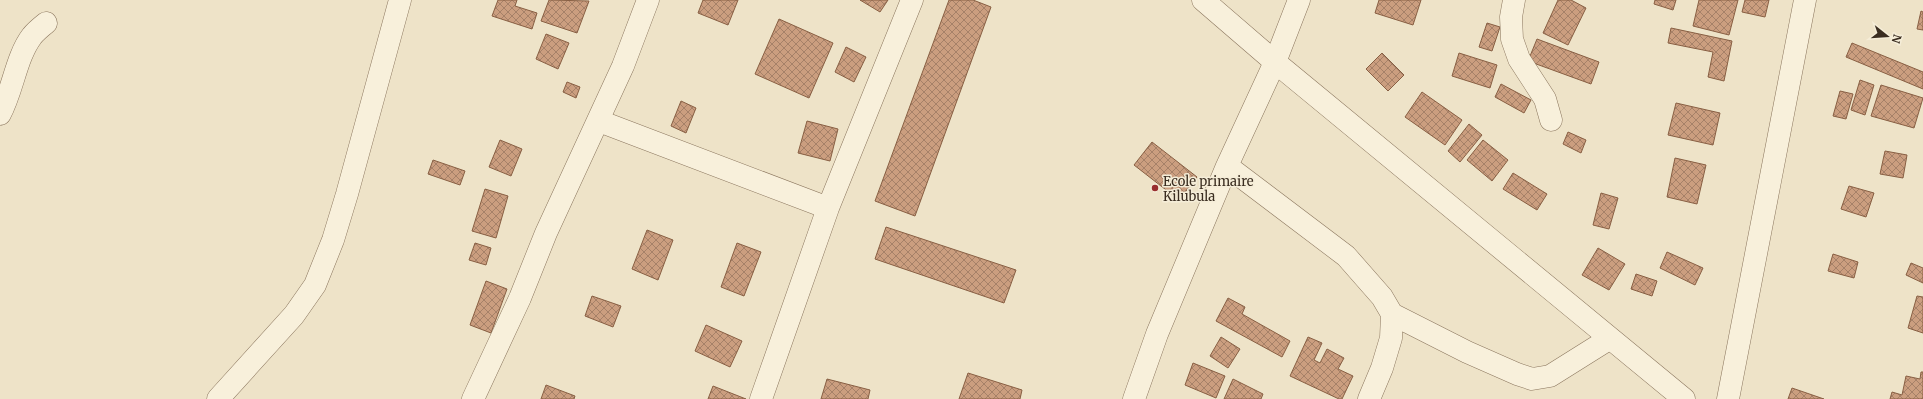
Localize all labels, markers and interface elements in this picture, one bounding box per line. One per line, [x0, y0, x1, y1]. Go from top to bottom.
north arrow [1867, 16, 1907, 56]
text: N [1889, 33, 1905, 45]
place label: Ecole primaire Kilubula [1163, 173, 1254, 205]
marker: Ecole primaire Kilubula [1150, 183, 1160, 193]

